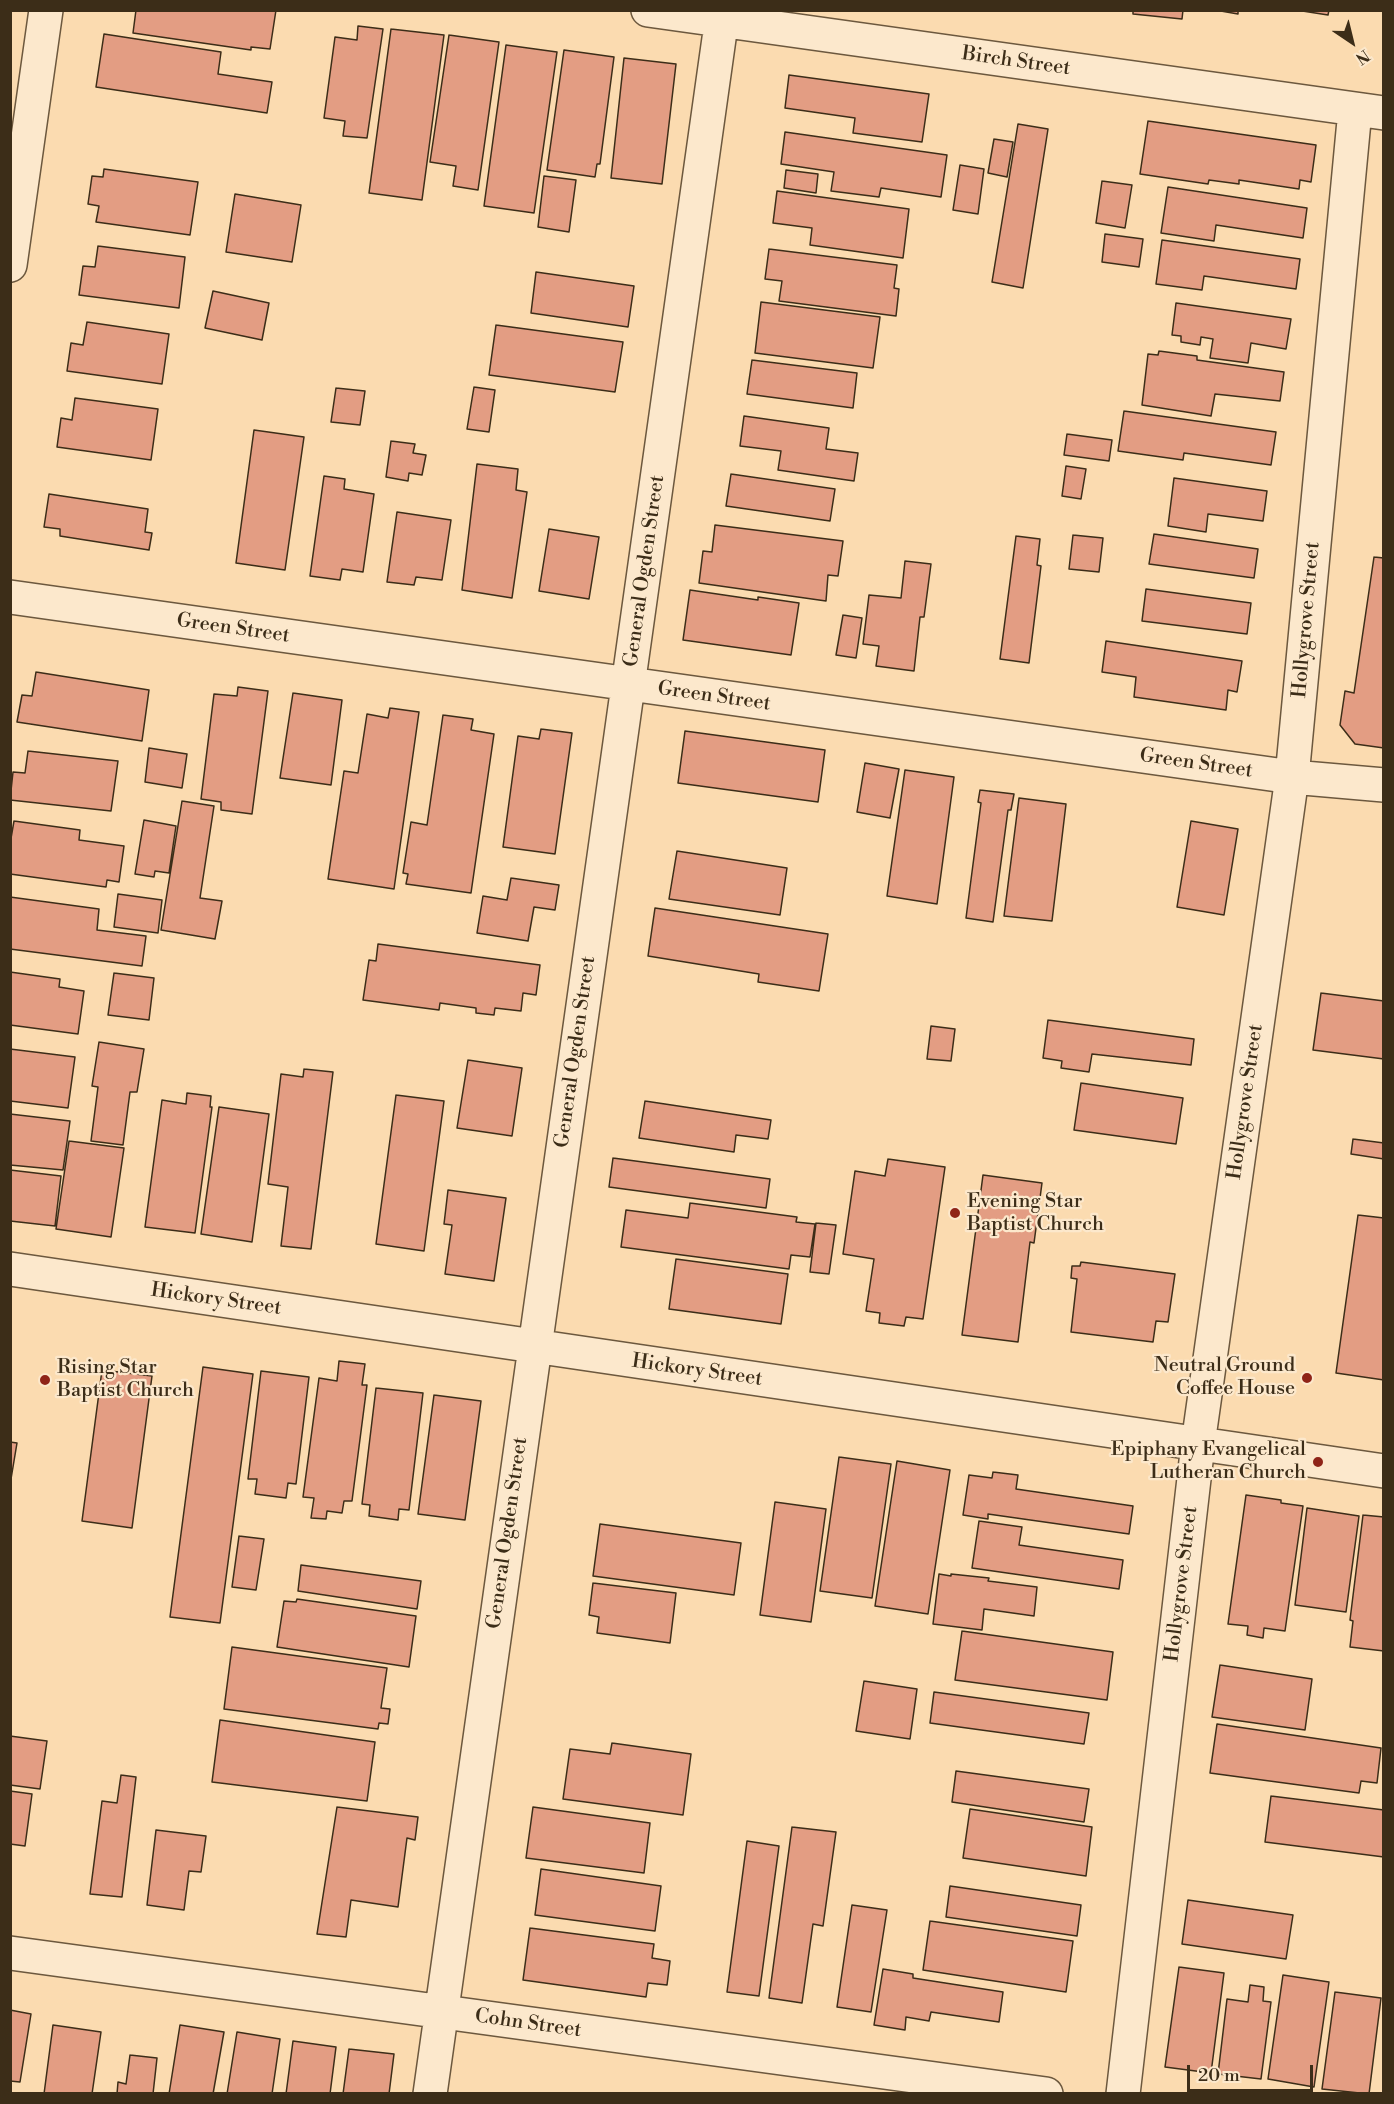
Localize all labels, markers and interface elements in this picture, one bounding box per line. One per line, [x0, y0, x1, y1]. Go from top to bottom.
north arrow [1322, 12, 1382, 72]
street label: Birch Street [960, 43, 1072, 81]
text: N [1351, 45, 1373, 69]
street label: General Ogden Street [620, 474, 670, 668]
street label: Hollygrove Street [1288, 541, 1326, 699]
street label: Green Street [175, 609, 291, 649]
street label: Green Street [656, 677, 772, 717]
street label: Green Street [1138, 744, 1254, 784]
street label: General Ogden Street [551, 955, 601, 1149]
street label: Hollygrove Street [1223, 1023, 1269, 1181]
place label: Evening Star Baptist Church [967, 1190, 1104, 1237]
marker: Evening Star Baptist Church [948, 1206, 962, 1220]
street label: Hickory Street [149, 1279, 283, 1321]
street label: Hickory Street [630, 1350, 764, 1392]
place label: Neutral Ground Coffee House [1154, 1354, 1295, 1401]
place label: Rising Star Baptist Church [57, 1356, 194, 1403]
marker: Neutral Ground Coffee House [1300, 1371, 1314, 1385]
marker: Rising Star Baptist Church [38, 1373, 52, 1387]
street label: General Ogden Street [483, 1436, 533, 1630]
place label: Epiphany Evangelical Lutheran Church [1111, 1438, 1306, 1485]
marker: Epiphany Evangelical Lutheran Church [1311, 1455, 1325, 1469]
street label: Hollygrove Street [1161, 1505, 1203, 1663]
street label: Cohn Street [473, 2005, 583, 2043]
scale bar [1190, 2053, 1316, 2091]
text: 20 m [1198, 2064, 1240, 2087]

